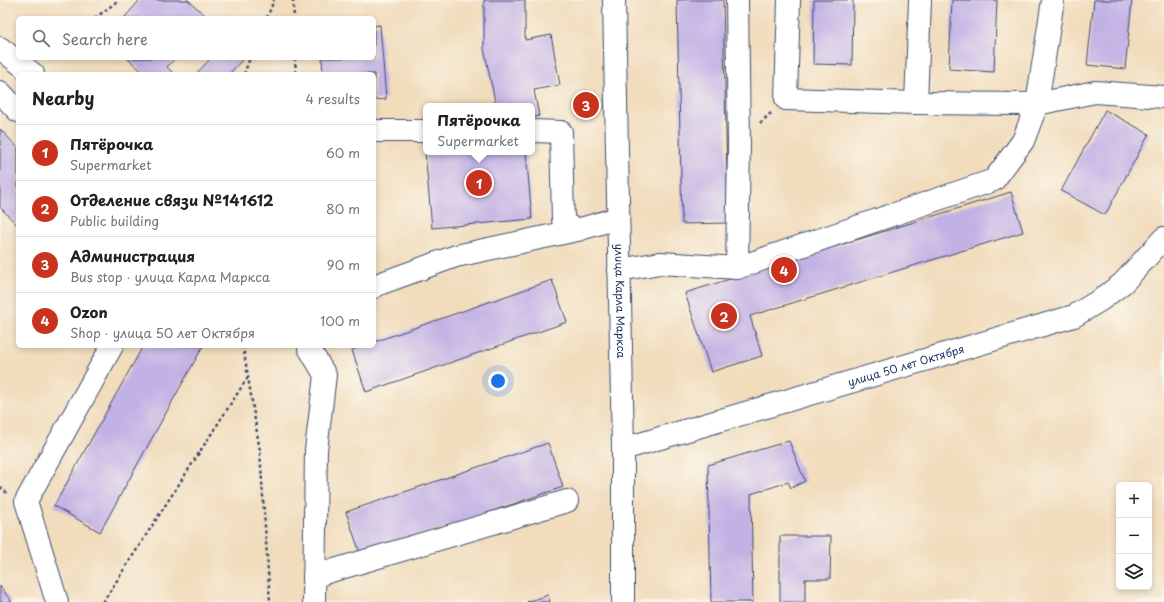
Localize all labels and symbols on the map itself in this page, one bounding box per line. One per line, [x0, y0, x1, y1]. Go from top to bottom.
pin: 3 [573, 90, 599, 120]
pin: 1 [466, 168, 492, 198]
street label: улица Карла Маркса [611, 243, 630, 359]
pin: 4 [771, 255, 797, 285]
pin: 2 [711, 301, 737, 331]
street label: улица 50 лет Октября [846, 340, 966, 390]
your location [488, 371, 508, 391]

